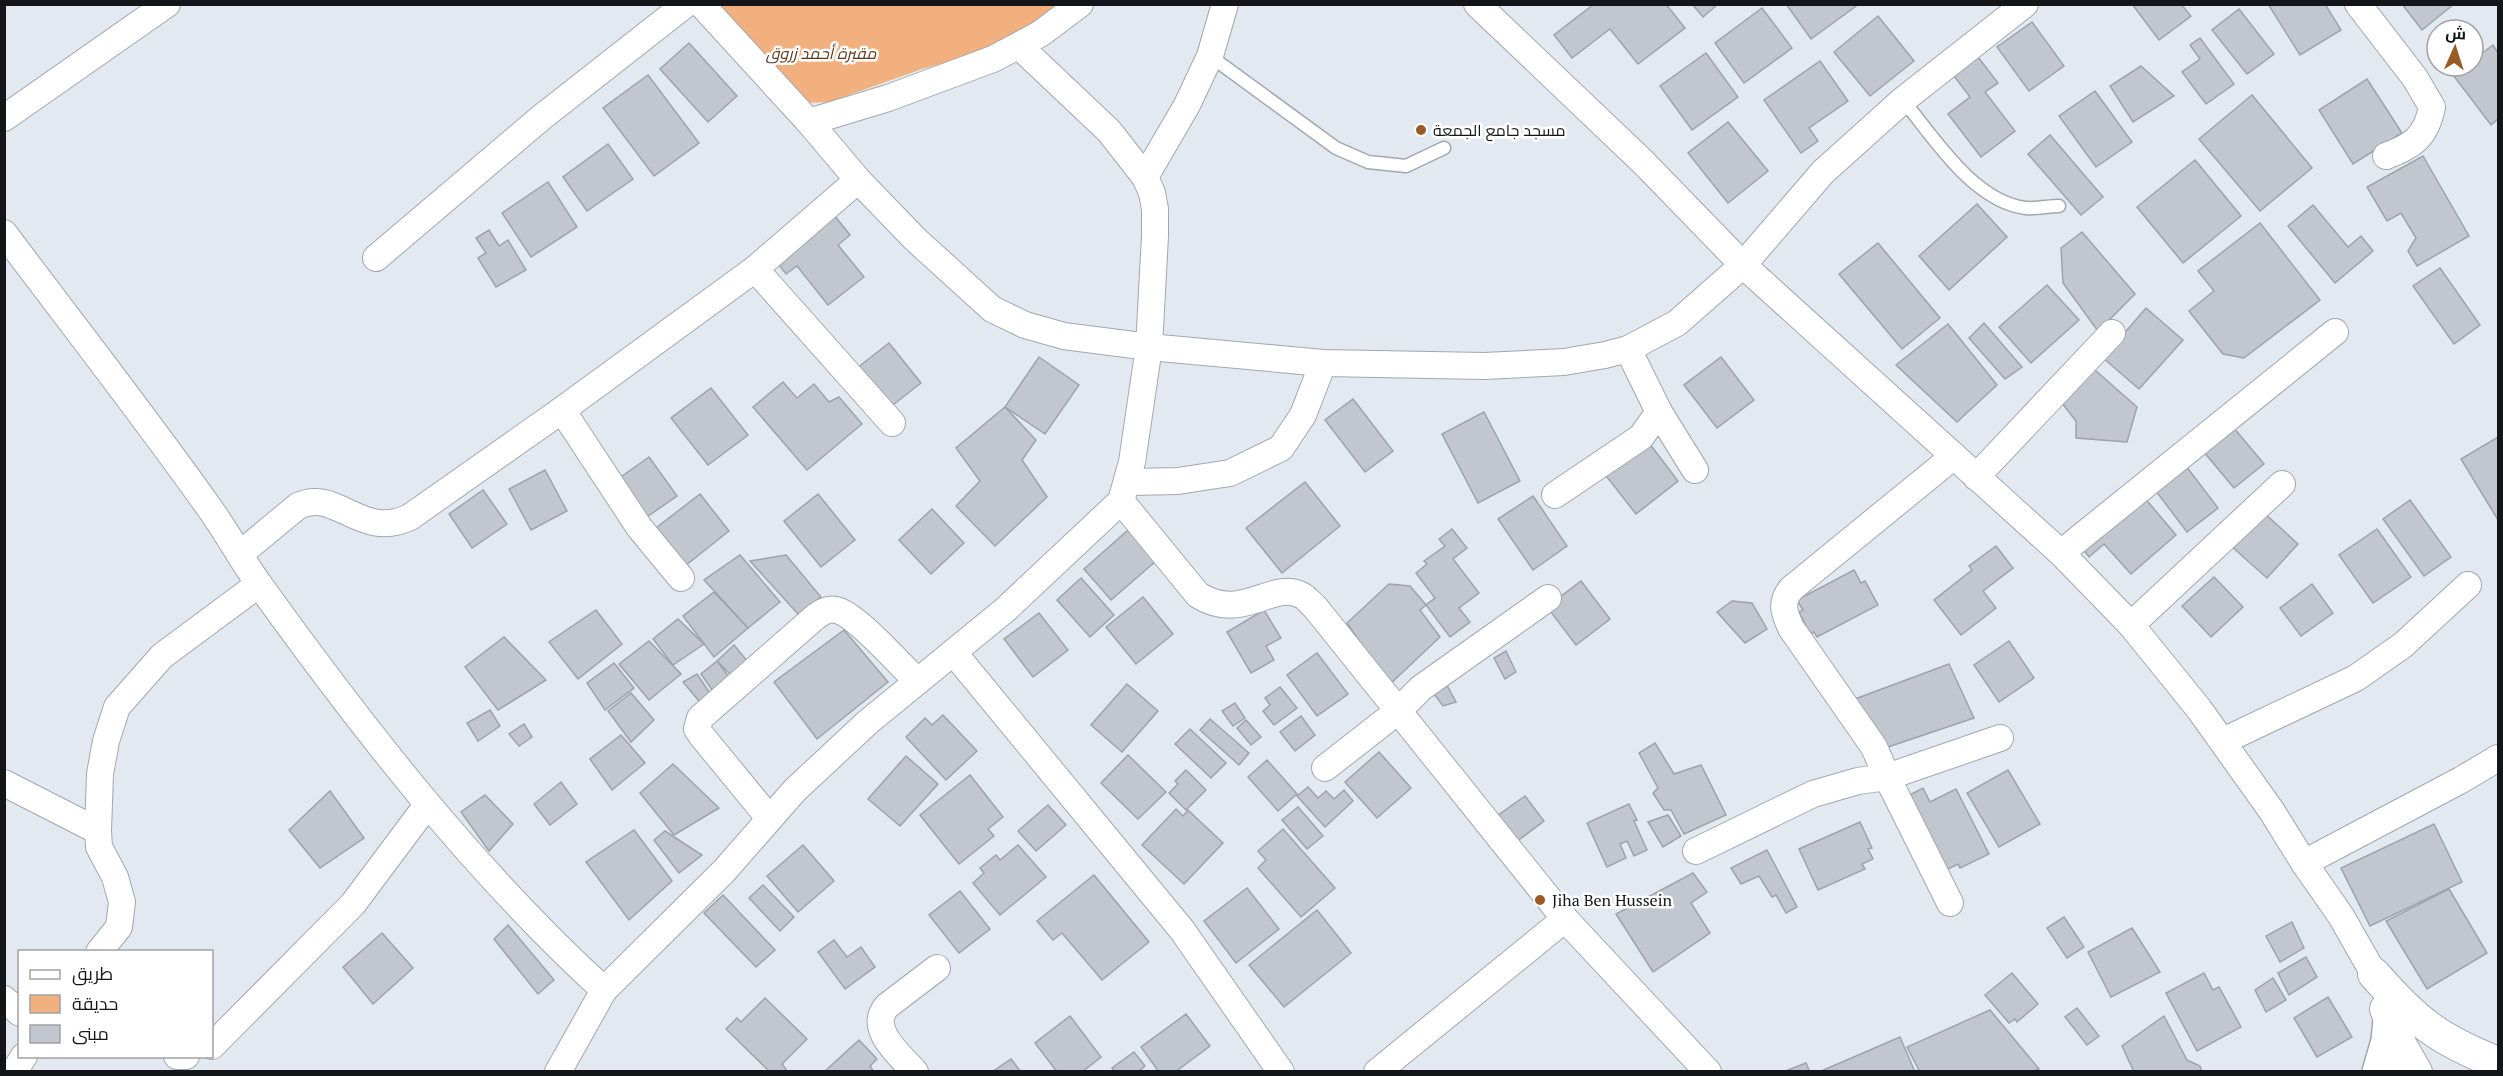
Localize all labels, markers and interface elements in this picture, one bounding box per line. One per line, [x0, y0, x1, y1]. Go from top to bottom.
north arrow [2425, 18, 2485, 78]
text: ش [2445, 21, 2467, 45]
park label: مقبرة أحمد زروق [766, 42, 877, 64]
place label: مسجد جامع الجمعة [1433, 119, 1566, 142]
marker: مسجد جامع الجمعة [1414, 123, 1428, 137]
place label: Jiha Ben Hussein [1552, 889, 1672, 911]
marker: Jiha Ben Hussein [1533, 893, 1547, 907]
legend [18, 950, 213, 1058]
text: طريق [72, 961, 113, 986]
text: حديقة [72, 991, 118, 1015]
text: مبنى [72, 1021, 109, 1045]

